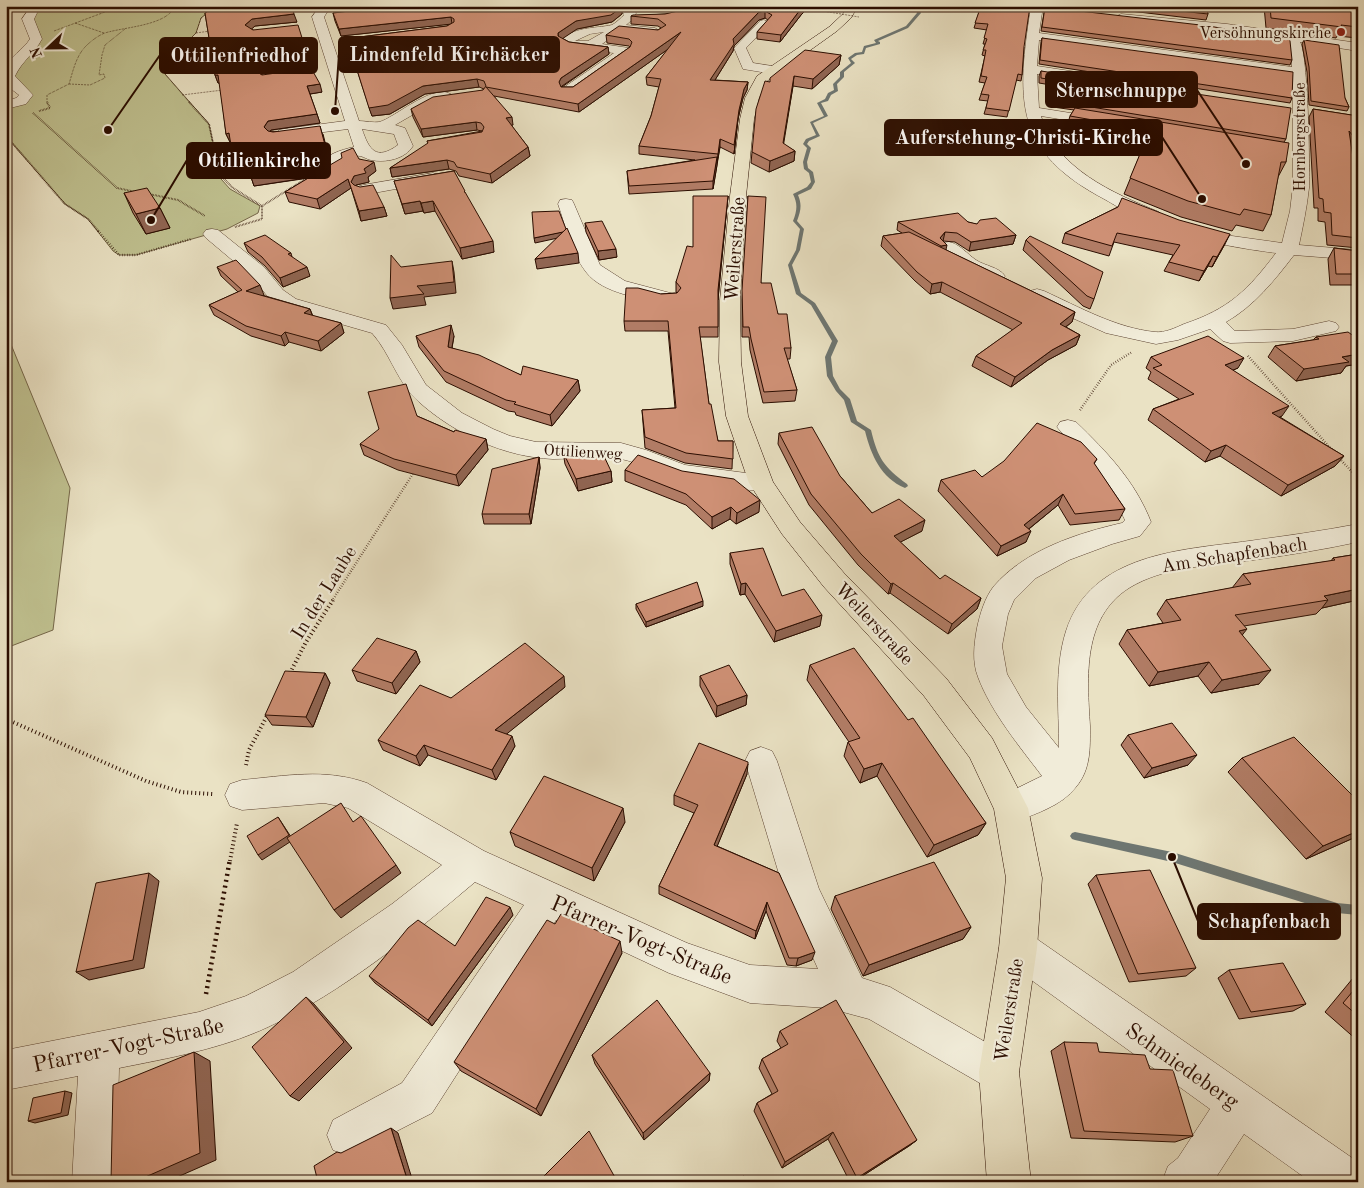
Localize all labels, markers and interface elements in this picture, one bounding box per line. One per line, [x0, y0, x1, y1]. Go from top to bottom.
north arrow [22, 22, 72, 72]
place label: Versöhnungskirche [1199, 26, 1331, 42]
marker: Versöhnungskirche [1335, 26, 1347, 38]
callout: Lindenfeld Kirchäcker [339, 37, 559, 72]
callout: Ottilienfriedhof [160, 38, 317, 73]
text: N [28, 45, 45, 60]
text: Lindenfeld Kirchäcker [349, 46, 549, 66]
text: Ottilienfriedhof [170, 47, 310, 67]
callout: Sternschnuppe [1046, 72, 1197, 107]
text: Sternschnuppe [1055, 82, 1187, 102]
street label: Hornbergstraße [1293, 82, 1309, 192]
callout: Auferstehung-Christi-Kirche [885, 120, 1162, 155]
text: Auferstehung-Christi-Kirche [895, 129, 1151, 149]
callout: Ottilienkirche [187, 143, 330, 178]
text: Ottilienkirche [197, 152, 321, 172]
street label: Weilerstraße [723, 196, 750, 302]
street label: Ottilienweg [543, 443, 623, 463]
street label: Am Schapfenbach [1160, 536, 1309, 577]
street label: In der Laube [289, 544, 361, 643]
street label: Weilerstraße [830, 580, 916, 670]
street label: Pfarrer-Vogt-Straße [547, 893, 735, 989]
callout: Schapfenbach [1198, 904, 1340, 939]
text: Schapfenbach [1208, 913, 1330, 933]
street label: Weilerstraße [993, 957, 1028, 1064]
street label: Pfarrer-Vogt-Straße [31, 1015, 226, 1077]
street label: Schmiedeberg [1121, 1020, 1243, 1114]

